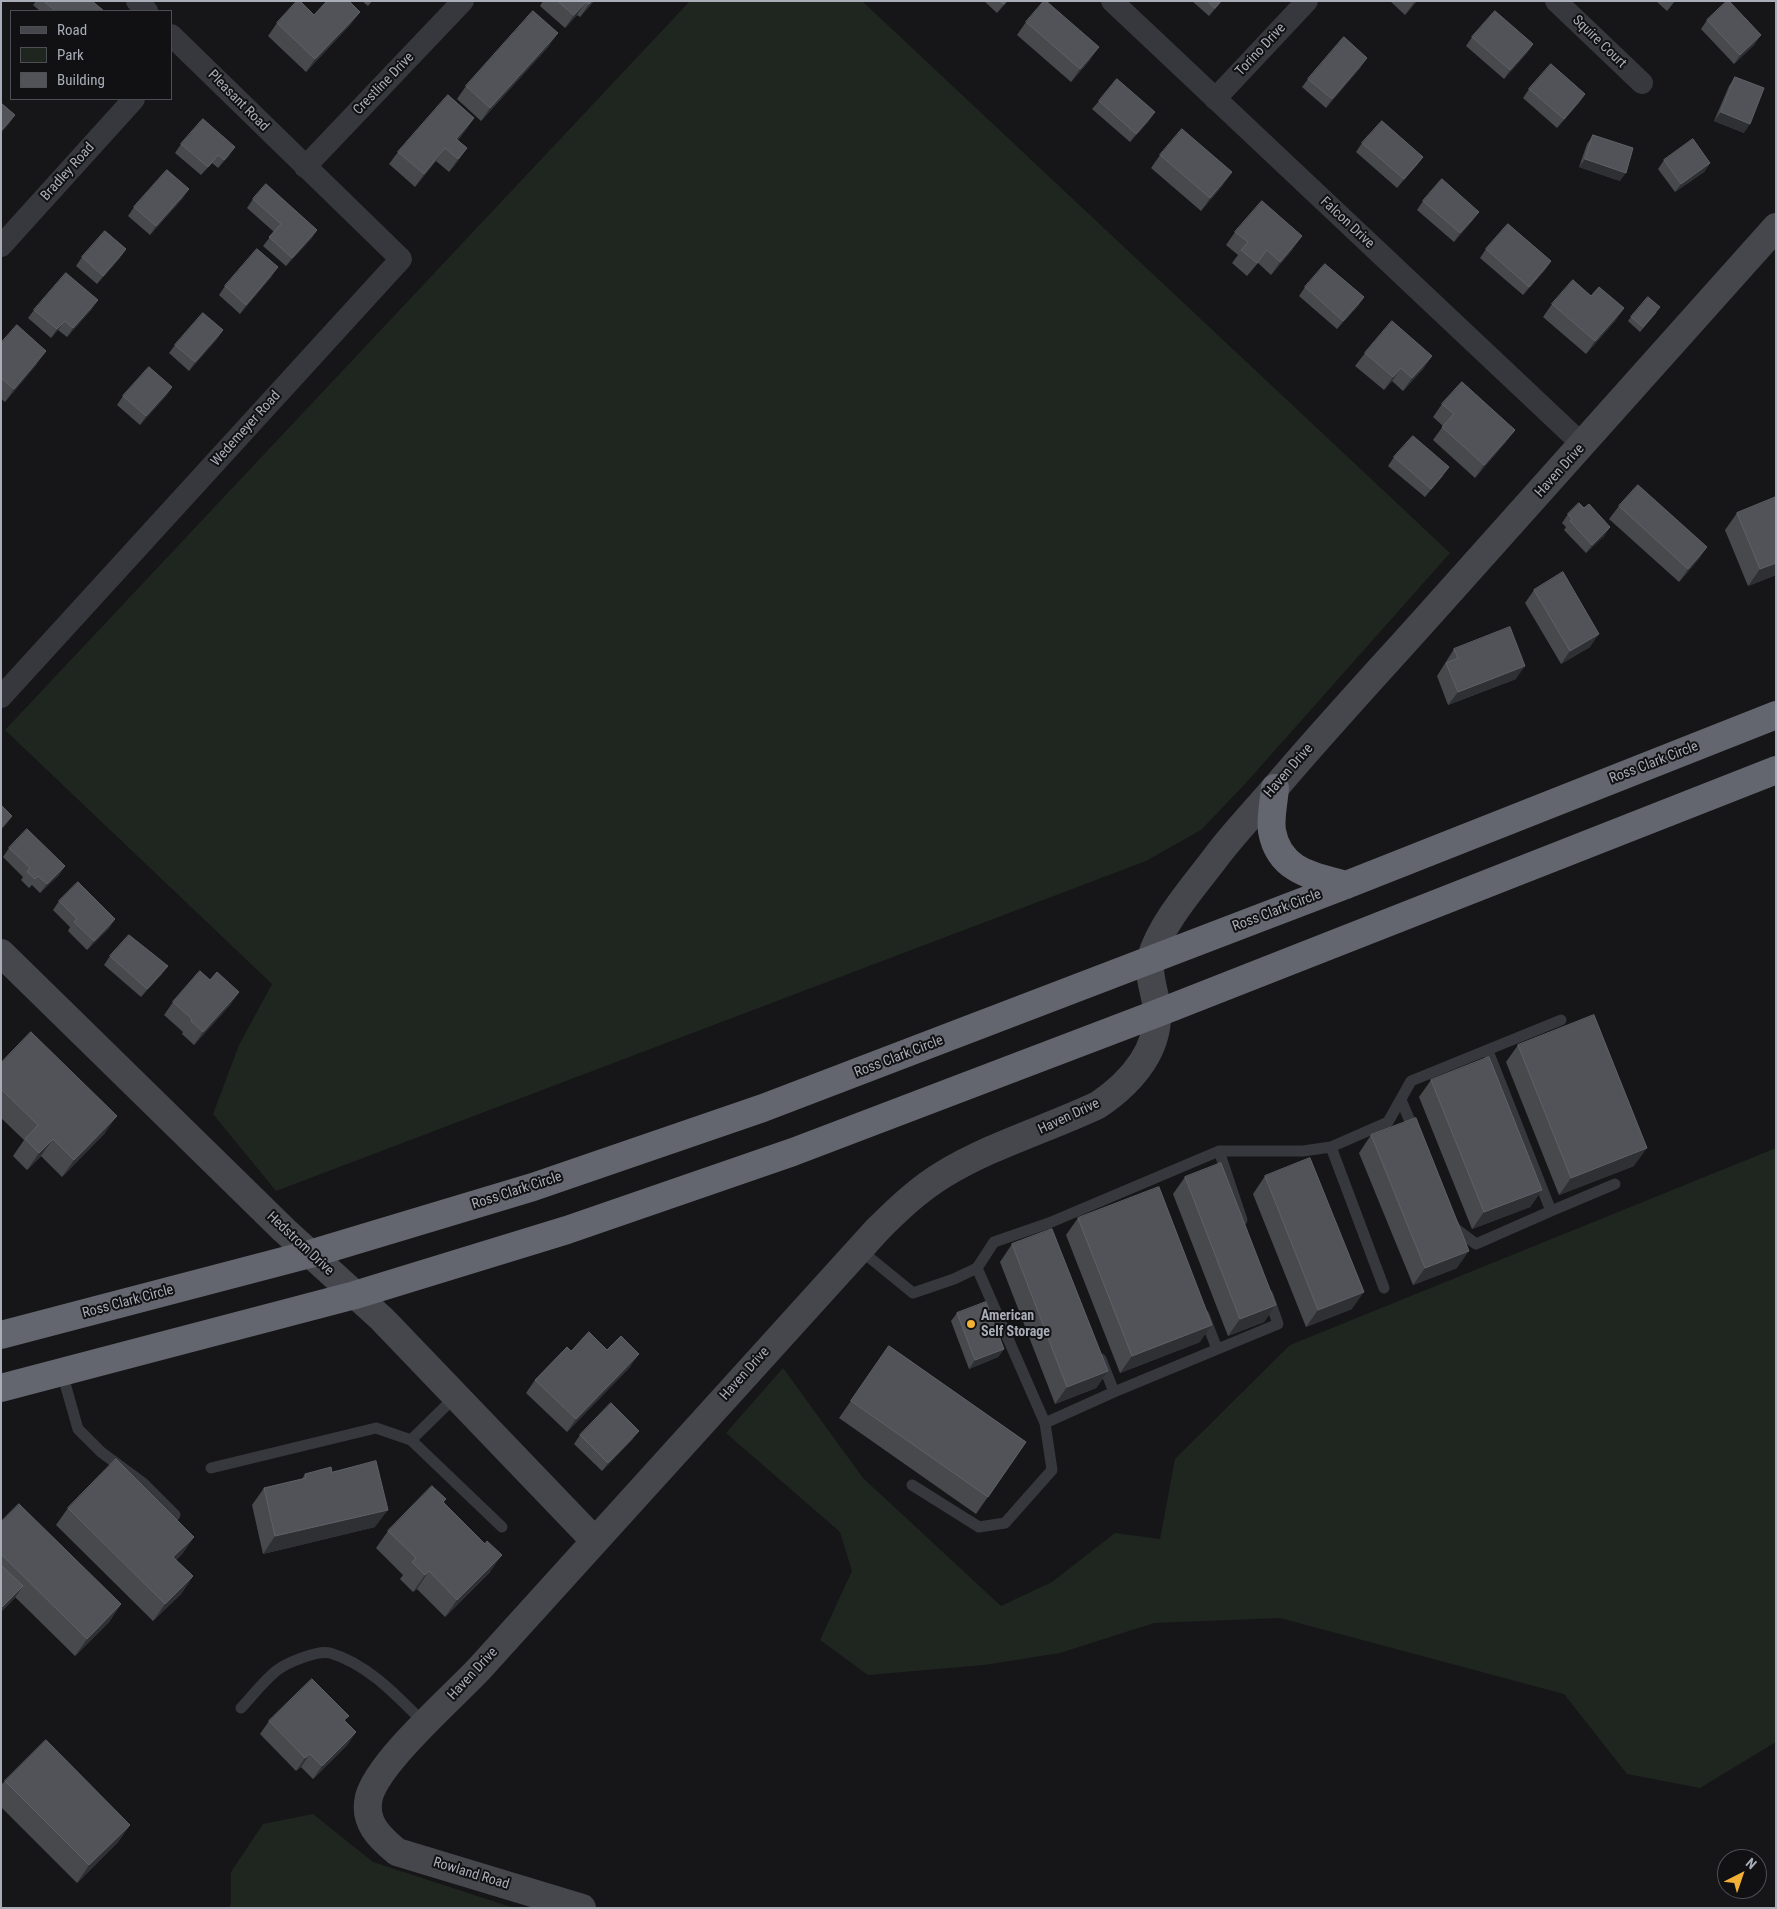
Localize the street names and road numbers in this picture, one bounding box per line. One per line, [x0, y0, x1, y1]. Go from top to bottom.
street label: Squire Court [1568, 12, 1630, 72]
street label: Torino Drive [1232, 20, 1290, 80]
street label: Crestline Drive [350, 49, 418, 119]
street label: Pleasant Road [204, 67, 272, 135]
street label: Bradley Road [38, 140, 98, 204]
street label: Falcon Drive [1316, 194, 1378, 252]
street label: Wedemeyer Road [208, 388, 284, 470]
street label: Haven Drive [1532, 441, 1588, 501]
street label: Ross Clark Circle [1607, 738, 1701, 788]
street label: Haven Drive [1261, 741, 1317, 801]
street label: Ross Clark Circle [1230, 886, 1324, 936]
street label: Ross Clark Circle [852, 1032, 946, 1082]
street label: Haven Drive [1036, 1096, 1102, 1138]
street label: Ross Clark Circle [470, 1169, 564, 1213]
street label: Hedstrom Drive [263, 1209, 337, 1279]
street label: Ross Clark Circle [81, 1282, 175, 1322]
street label: Haven Drive [717, 1344, 773, 1404]
street label: Haven Drive [444, 1644, 502, 1704]
street label: Rowland Road [431, 1854, 511, 1894]

